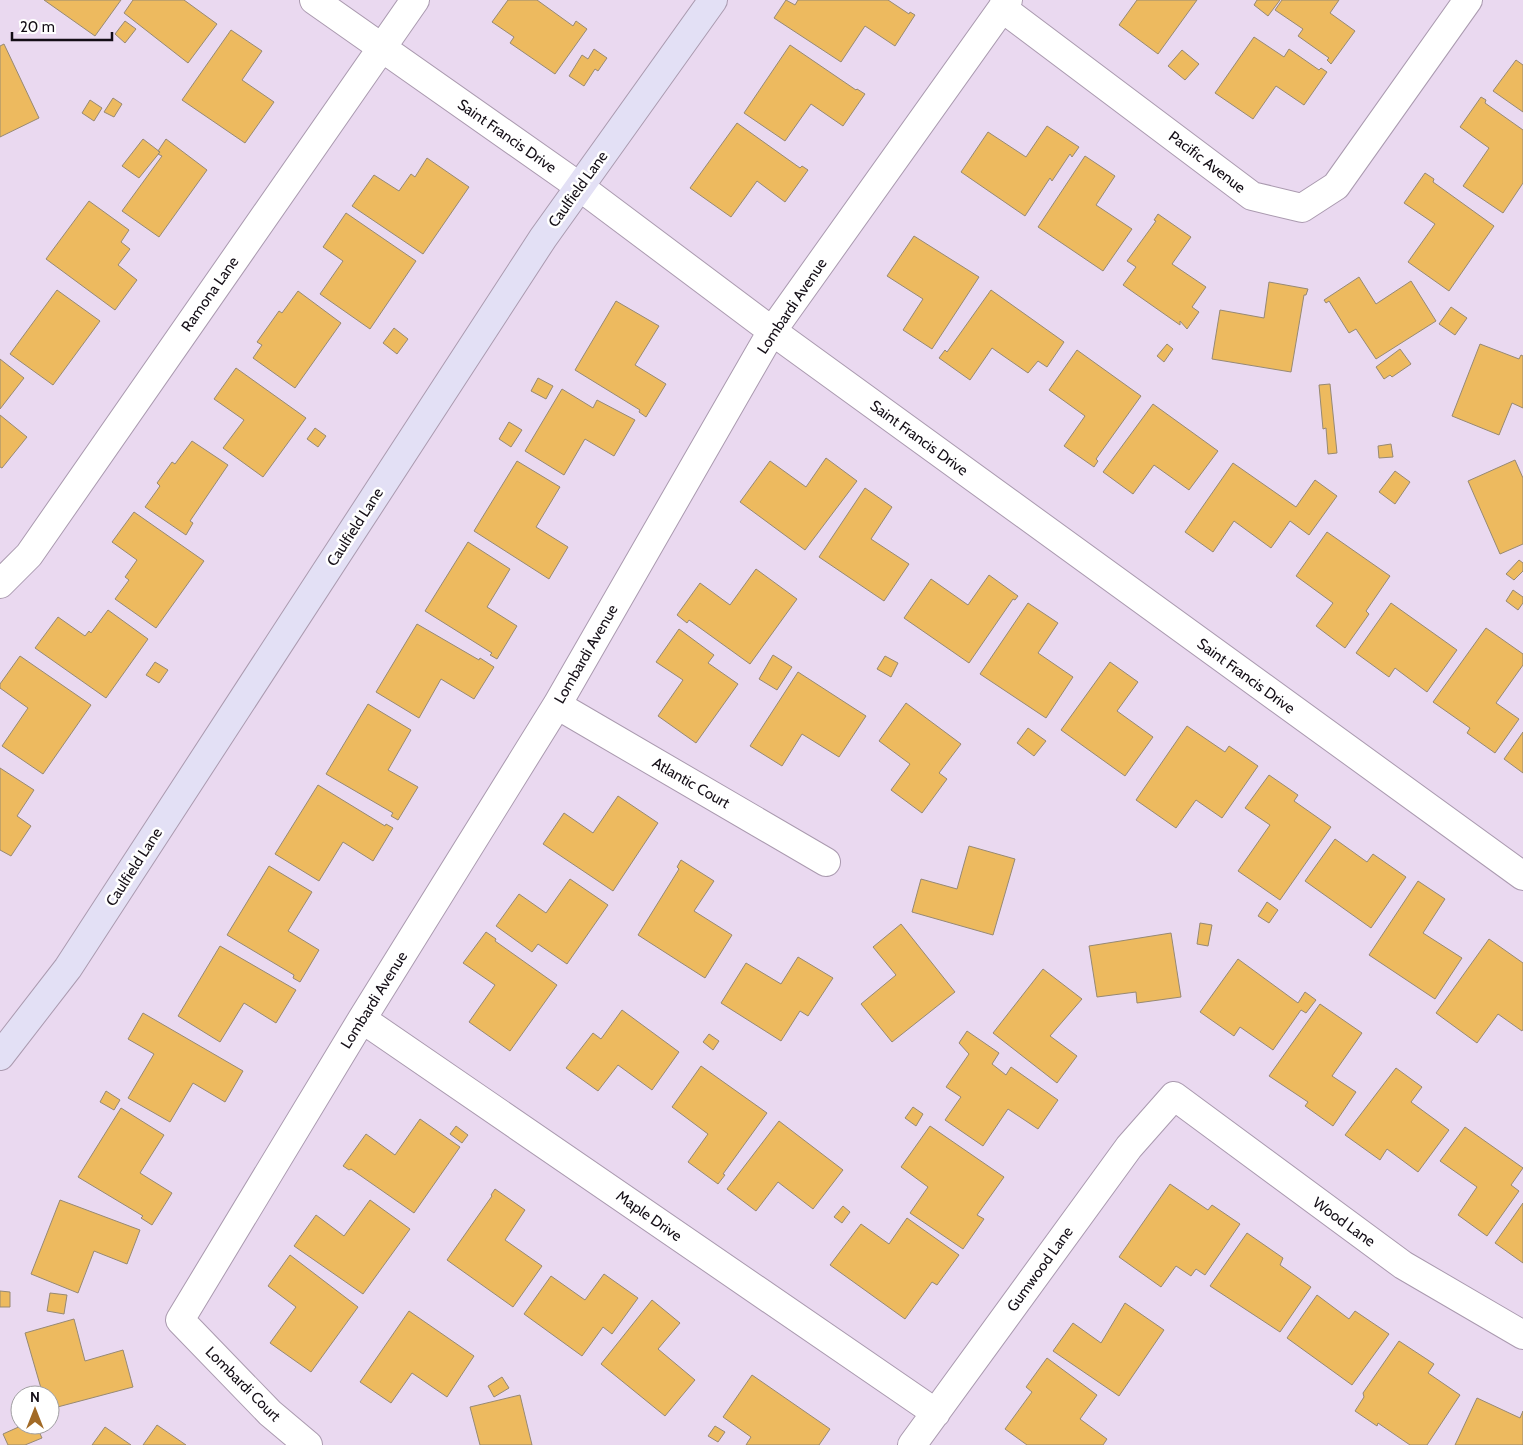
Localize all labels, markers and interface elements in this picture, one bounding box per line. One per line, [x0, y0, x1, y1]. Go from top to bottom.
scale bar [12, 10, 112, 42]
text: 20 m [20, 18, 55, 36]
street label: Saint Francis Drive [454, 95, 560, 177]
street label: Pacific Avenue [1165, 127, 1249, 197]
street label: Caulfield Lane [544, 147, 612, 231]
street label: Ramona Lane [178, 253, 243, 335]
street label: Lombardi Avenue [753, 255, 831, 357]
street label: Saint Francis Drive [867, 396, 972, 480]
street label: Caulfield Lane [323, 484, 387, 569]
street label: Lombardi Avenue [550, 601, 622, 707]
street label: Saint Francis Drive [1194, 634, 1299, 718]
street label: Atlantic Court [649, 754, 733, 812]
street label: Caulfield Lane [102, 824, 166, 909]
street label: Lombardi Avenue [337, 948, 411, 1052]
street label: Maple Drive [613, 1187, 685, 1245]
street label: Wood Lane [1309, 1193, 1379, 1251]
street label: Gumwood Lane [1003, 1223, 1077, 1315]
street label: Lombardi Court [202, 1343, 284, 1425]
north arrow [10, 1385, 60, 1435]
text: N [30, 1388, 40, 1406]

